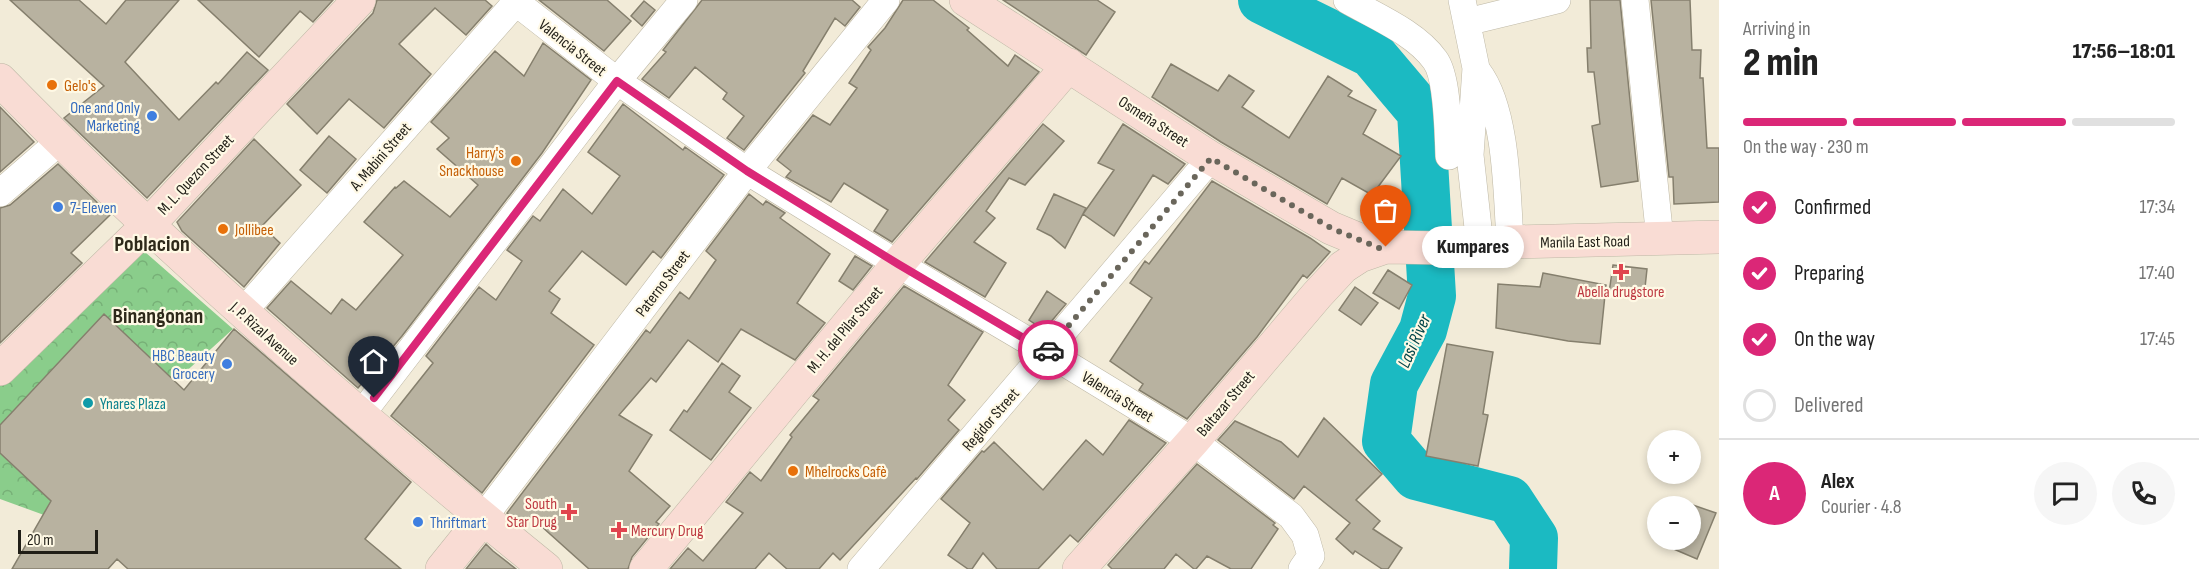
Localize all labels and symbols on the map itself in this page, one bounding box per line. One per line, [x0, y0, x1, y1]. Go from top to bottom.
street label: Valencia Street [534, 16, 610, 81]
place label: Gelo's [64, 77, 97, 96]
marker: Gelo's [45, 78, 59, 92]
street label: Osmeña Street [1115, 93, 1192, 152]
place label: One and Only Marketing [70, 99, 140, 136]
marker: One and Only Marketing [145, 109, 159, 123]
street label: A. Mabini Street [346, 119, 416, 196]
street label: M. L. Quezon Street [154, 131, 238, 219]
place label: Harry's Snackhouse [439, 144, 504, 181]
marker: Harry's Snackhouse [509, 154, 523, 168]
pin [1360, 185, 1411, 247]
place label: 7-Eleven [70, 199, 117, 218]
marker: 7-Eleven [51, 200, 65, 214]
place label: Jollibee [234, 221, 274, 240]
marker: Jollibee [216, 222, 230, 236]
callout: Kumpares [1422, 226, 1524, 268]
district label: Poblacion [114, 231, 190, 258]
street label: Manila East Road [1540, 232, 1630, 253]
street label: Paterno Street [632, 247, 694, 321]
marker: Abella drugstore [1614, 265, 1628, 279]
street label: M. H. del Pilar Street [803, 283, 887, 377]
place label: Abella drugstore [1576, 283, 1665, 302]
street label: J. P. Rizal Avenue [225, 298, 302, 370]
district label: Binangonan [113, 303, 203, 330]
water label: Lasi River [1393, 310, 1436, 371]
courier [1018, 320, 1078, 380]
pin [348, 336, 399, 398]
place label: HBC Beauty Grocery [152, 347, 215, 384]
marker: HBC Beauty Grocery [220, 357, 234, 371]
street label: Baltazar Street [1193, 367, 1259, 441]
street label: Valencia Street [1078, 368, 1157, 427]
street label: Regidor Street [959, 385, 1024, 455]
place label: Ynares Plaza [100, 395, 166, 414]
marker: Ynares Plaza [81, 396, 95, 410]
place label: Mhelrocks Cafè [805, 463, 887, 482]
marker: Mhelrocks Cafè [786, 464, 800, 478]
place label: South Star Drug [507, 495, 557, 532]
marker: South Star Drug [562, 505, 576, 519]
place label: Thriftmart [430, 514, 486, 533]
marker: Thriftmart [411, 515, 425, 529]
place label: Mercury Drug [631, 522, 703, 541]
marker: Mercury Drug [612, 523, 626, 537]
scale bar [18, 527, 98, 554]

